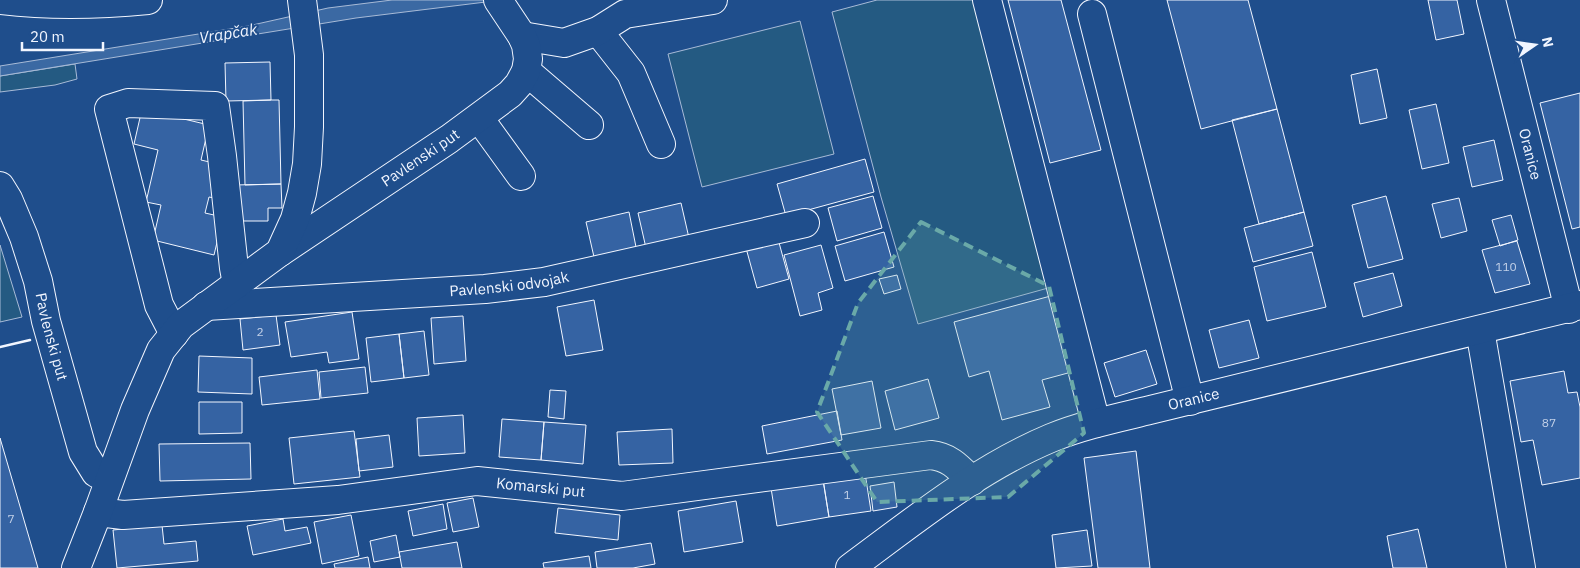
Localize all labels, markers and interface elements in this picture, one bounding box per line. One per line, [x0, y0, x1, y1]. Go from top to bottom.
water label: Vrapčak [197, 18, 259, 47]
scale bar [22, 20, 104, 52]
north arrow [1510, 20, 1560, 70]
text: 20 m [30, 27, 65, 46]
text: N [1538, 35, 1558, 49]
street label: Pavlenski put [377, 125, 463, 191]
street label: Oranice [1515, 126, 1546, 182]
house number: 110 [1495, 259, 1517, 274]
street label: Pavlenski odvojak [449, 267, 571, 300]
street label: Pavlenski put [32, 291, 72, 383]
house number: 2 [256, 324, 264, 339]
street label: Oranice [1166, 383, 1221, 414]
house number: 87 [1542, 415, 1556, 430]
street label: Komarski put [495, 473, 586, 501]
house number: 1 [843, 487, 851, 502]
house number: 7 [7, 511, 15, 526]

